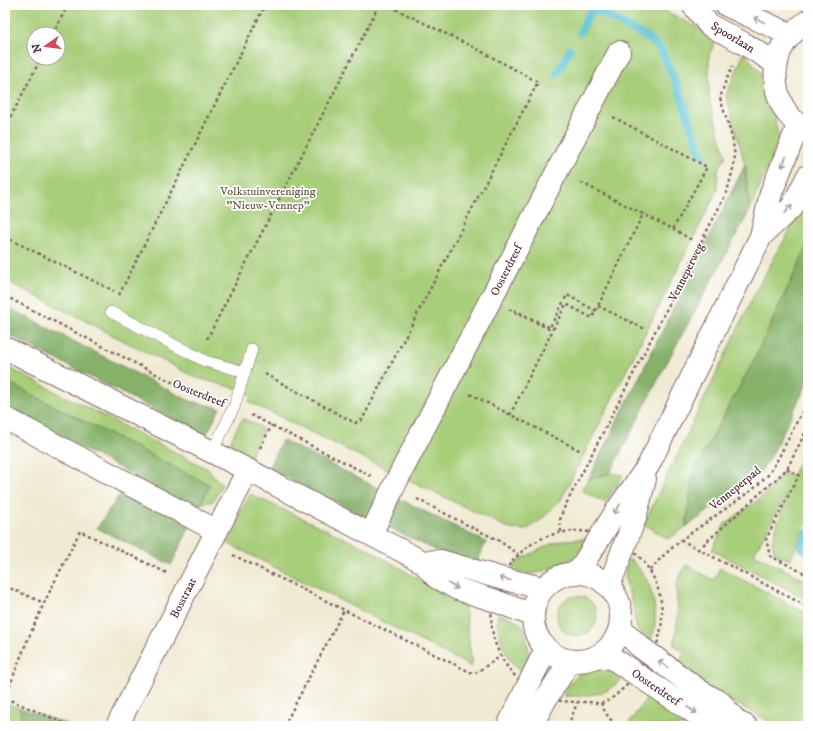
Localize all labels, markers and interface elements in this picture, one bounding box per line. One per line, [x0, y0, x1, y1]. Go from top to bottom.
one-way arrow [753, 16, 765, 23]
street label: Spoorlaan [708, 19, 758, 57]
north arrow [26, 26, 66, 66]
text: N [29, 42, 45, 54]
one-way arrow [779, 155, 787, 167]
park label: Volkstuinvereniging "Nieuw-Vennep" [219, 184, 316, 213]
one-way arrow [784, 204, 793, 214]
street label: Oosterdreef [487, 240, 527, 298]
street label: Venneperweg [665, 240, 708, 305]
street label: Oosterdreef [170, 376, 230, 412]
street label: Venneperpad [706, 463, 764, 514]
one-way arrow [613, 503, 621, 514]
street label: Bosstraat [167, 575, 200, 621]
one-way arrow [499, 575, 512, 583]
one-way arrow [447, 583, 459, 590]
one-way arrow [657, 659, 668, 668]
street label: Oosterdreef [628, 666, 685, 710]
one-way arrow [686, 706, 697, 714]

